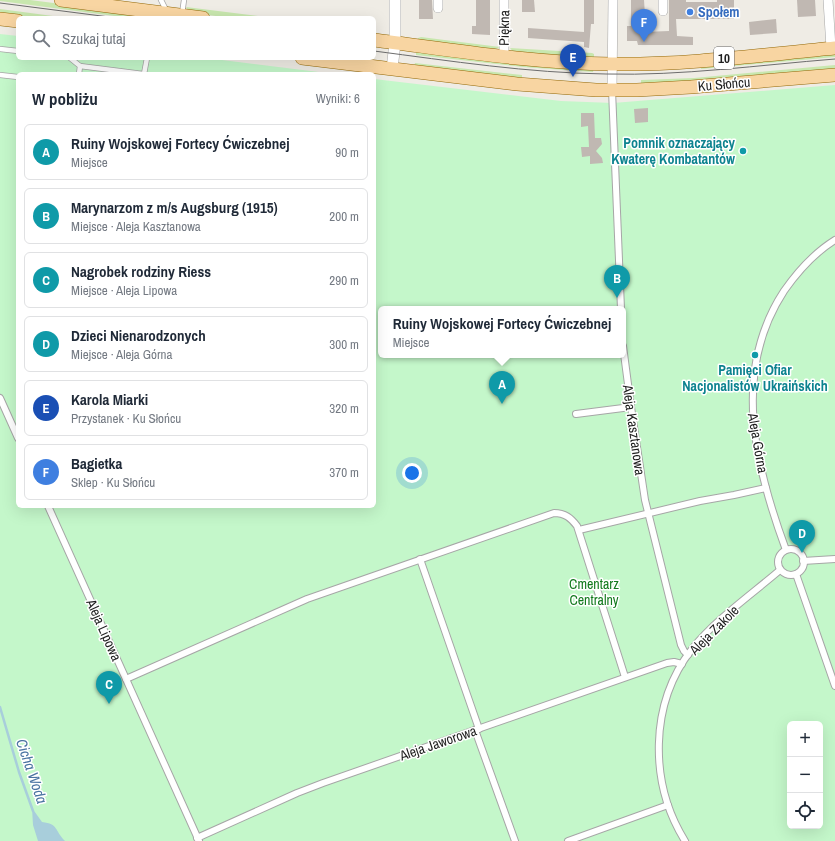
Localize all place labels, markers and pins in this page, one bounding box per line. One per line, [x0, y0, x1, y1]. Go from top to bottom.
place label: Społem [698, 3, 739, 21]
marker: Społem [685, 7, 695, 17]
pin: F [631, 9, 657, 42]
pin: E [560, 44, 586, 77]
place label: Pomnik oznaczający Kwaterę Kombatantów [611, 134, 736, 168]
marker: Pomnik oznaczający Kwaterę Kombatantów [738, 146, 748, 156]
pin: B [604, 265, 630, 298]
marker: Pamięci Ofiar Nacjonalistów Ukraińskich [750, 350, 760, 360]
place label: Pamięci Ofiar Nacjonalistów Ukraińskich [682, 361, 828, 395]
pin: A [489, 371, 515, 404]
pin: D [789, 520, 815, 553]
pin: C [96, 671, 122, 704]

